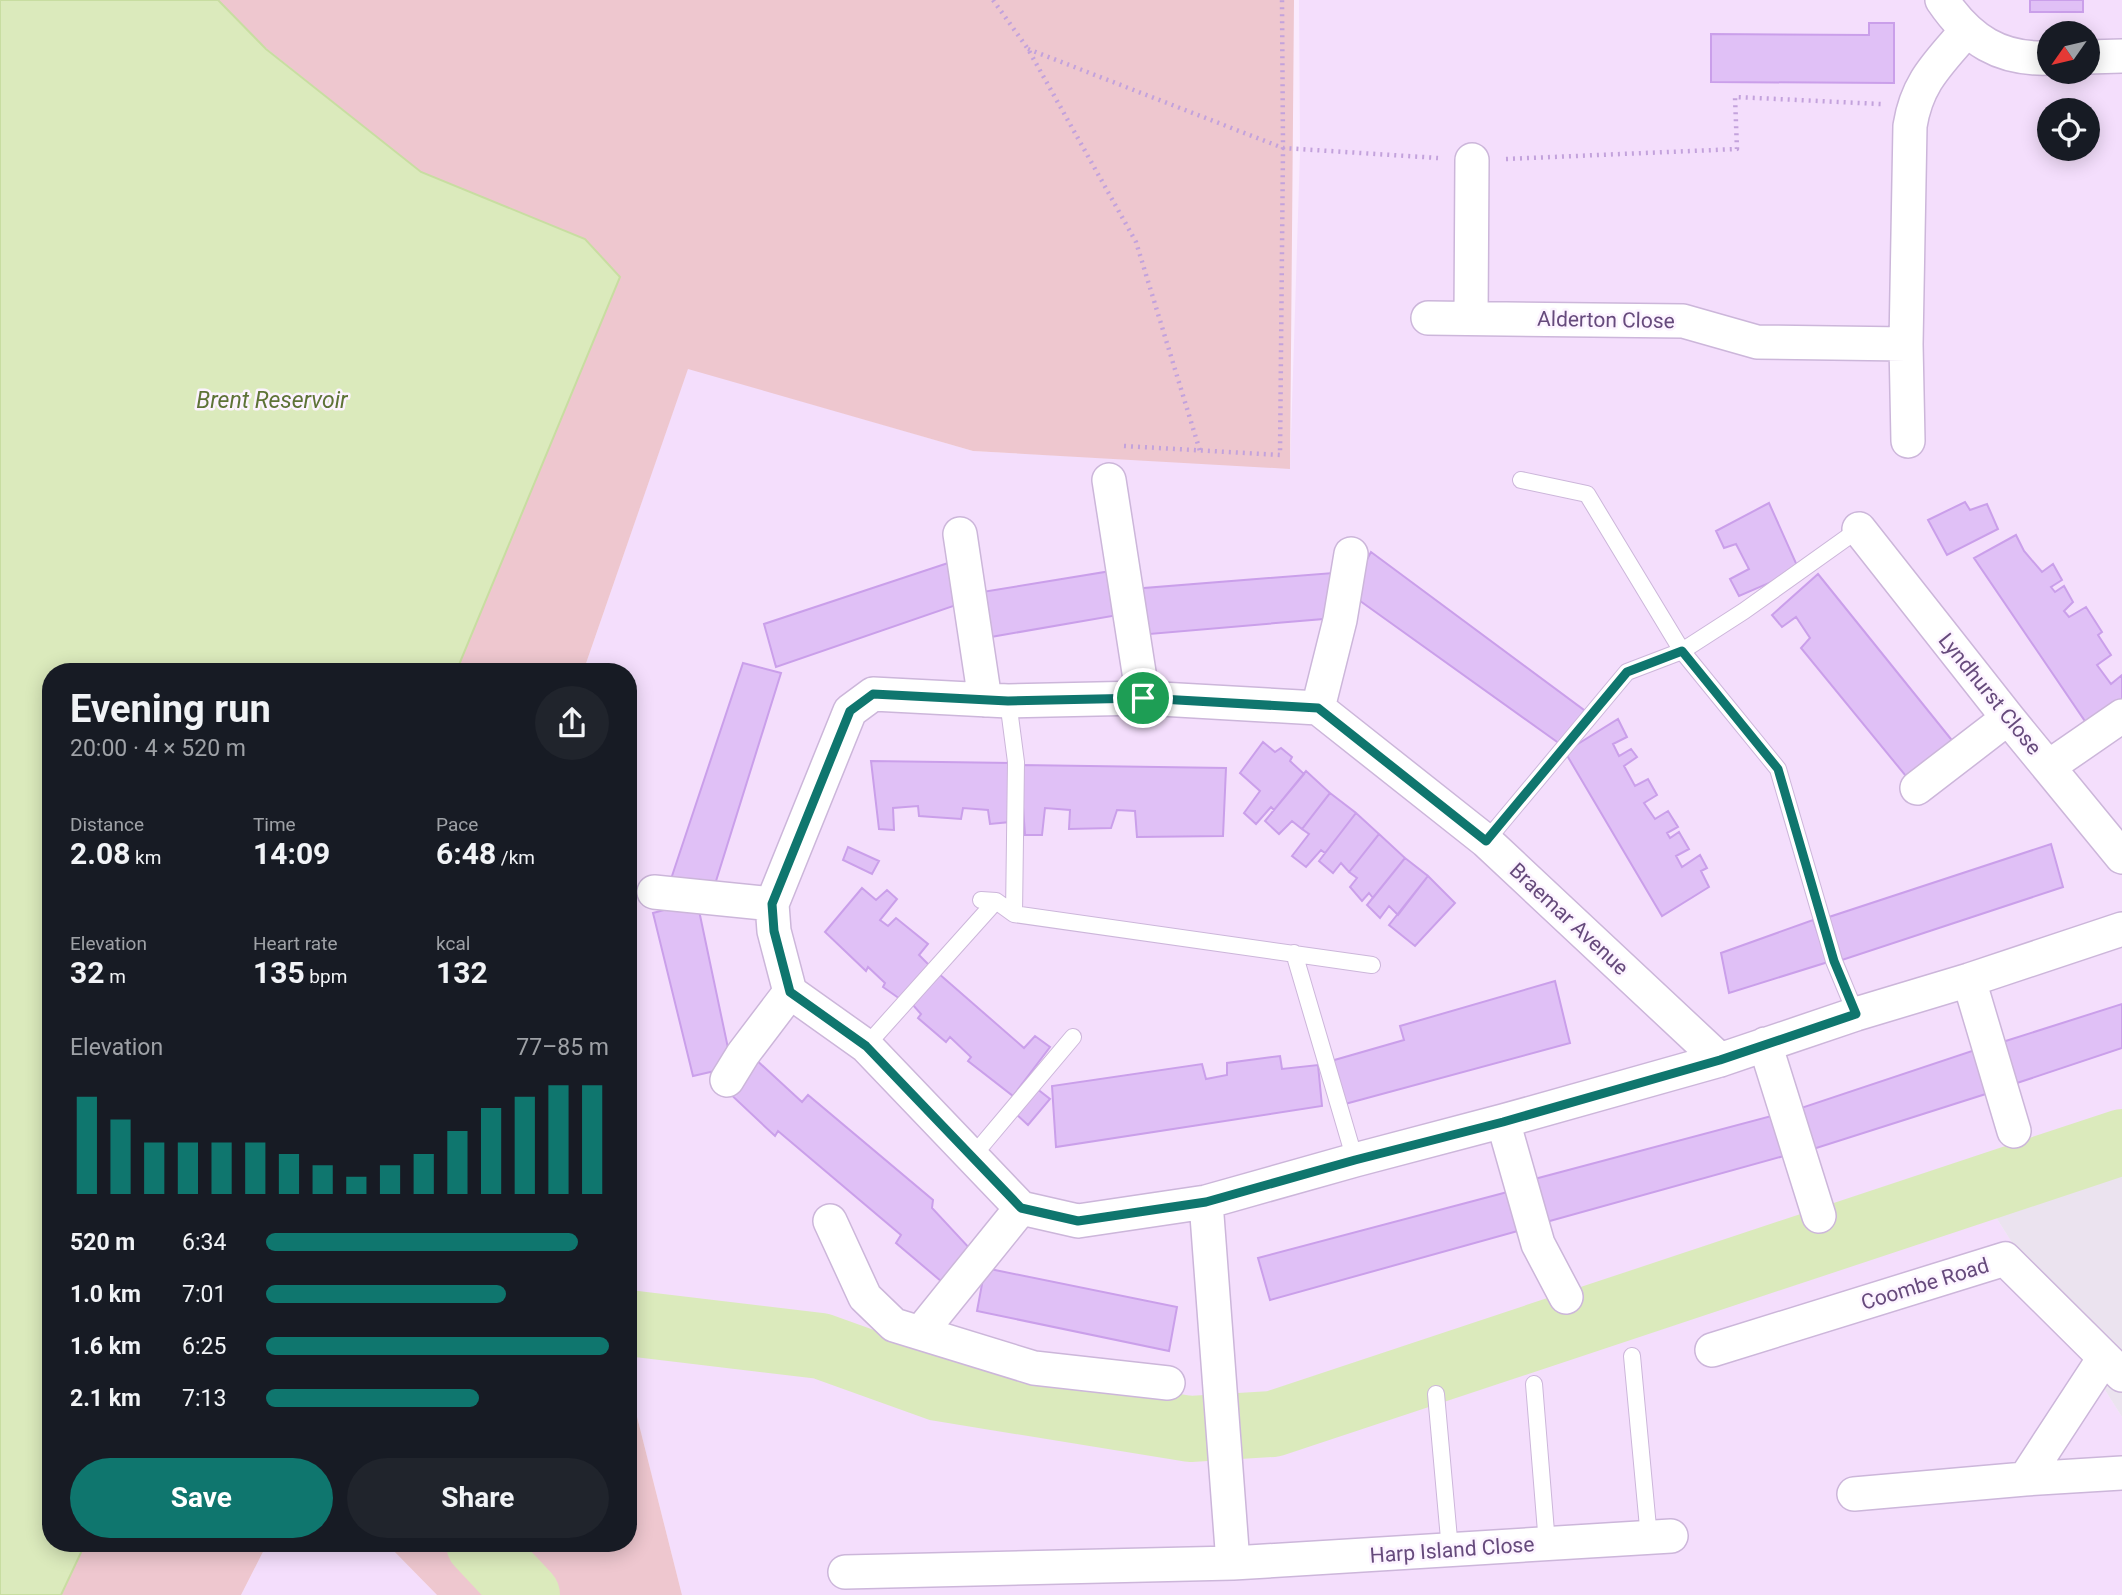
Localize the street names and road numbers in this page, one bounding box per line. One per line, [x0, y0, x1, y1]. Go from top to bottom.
street label: Alderton Close [1537, 307, 1675, 333]
street label: Lyndhurst Close [1934, 628, 2046, 760]
street label: Braemar Avenue [1505, 858, 1633, 980]
street label: Coombe Road [1858, 1253, 1992, 1315]
street label: Harp Island Close [1369, 1532, 1535, 1568]

